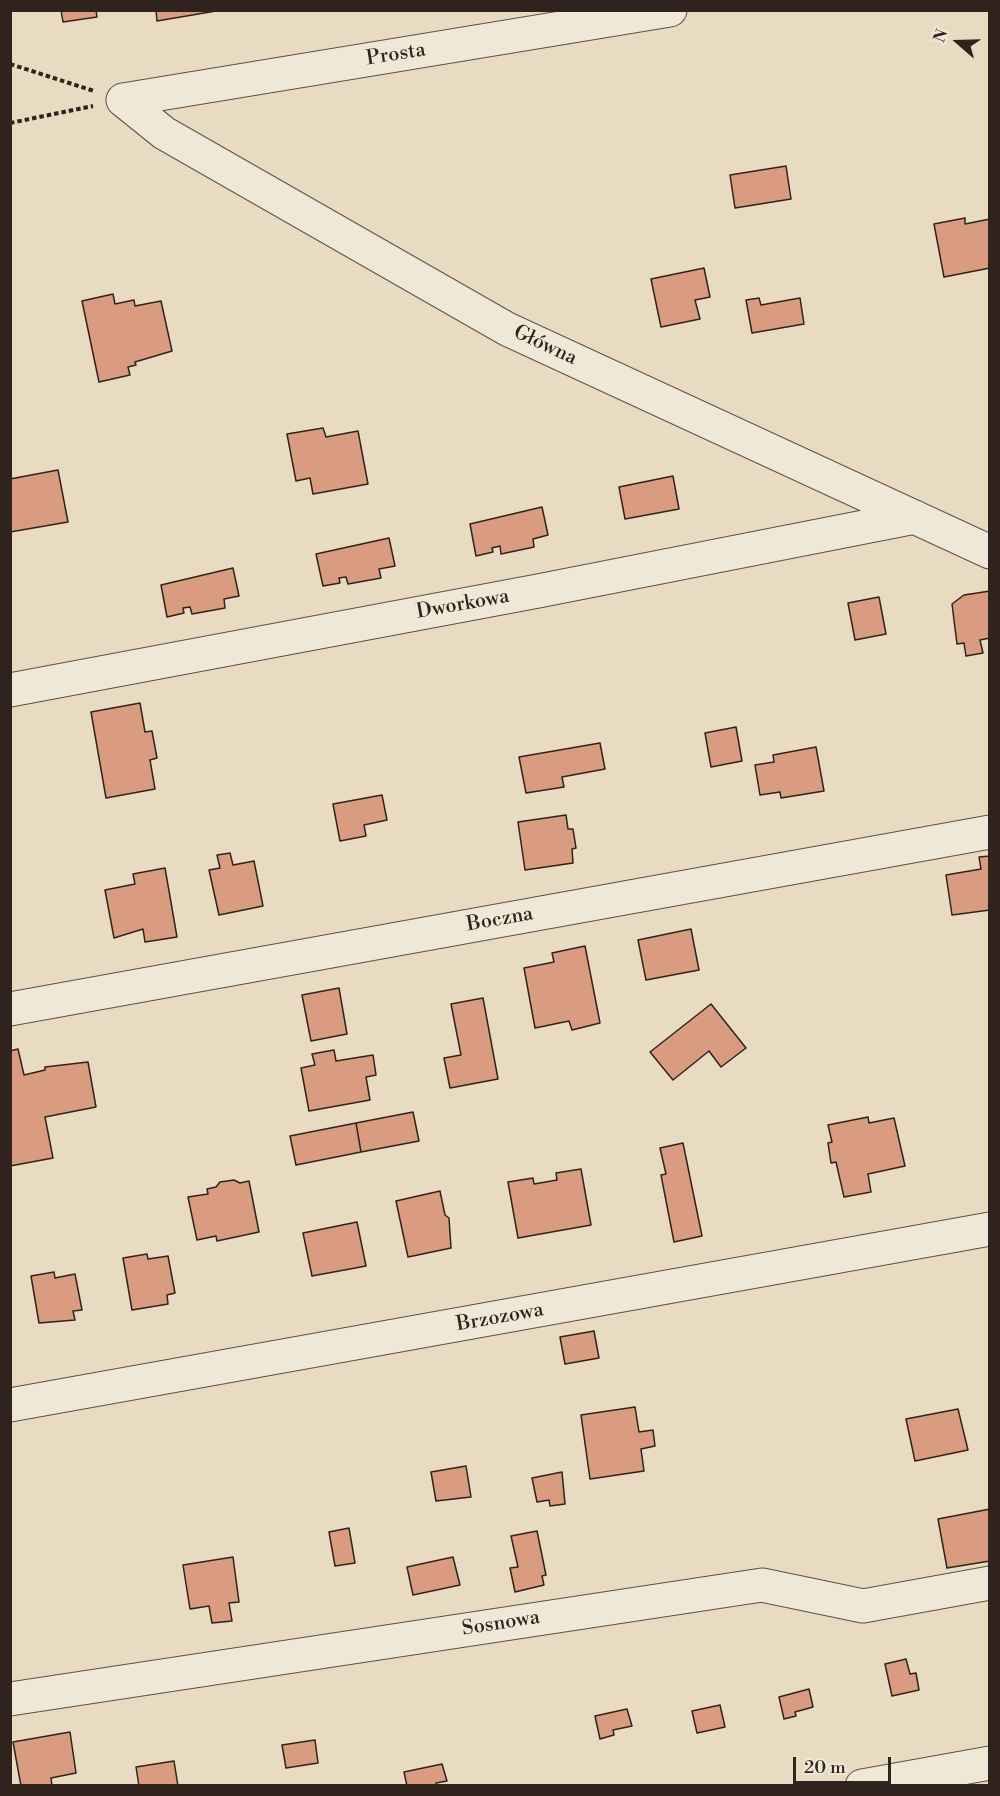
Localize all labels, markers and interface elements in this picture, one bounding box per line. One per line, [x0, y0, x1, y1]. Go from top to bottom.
north arrow [928, 12, 988, 72]
text: N [930, 26, 953, 45]
street label: Prosta [365, 38, 427, 72]
street label: Główna [509, 321, 581, 371]
street label: Dworkowa [415, 585, 511, 625]
street label: Boczna [465, 902, 535, 938]
street label: Brzozowa [455, 1299, 545, 1337]
street label: Sosnowa [460, 1606, 542, 1642]
scale bar [796, 1745, 894, 1783]
text: 20 m [804, 1756, 846, 1779]

